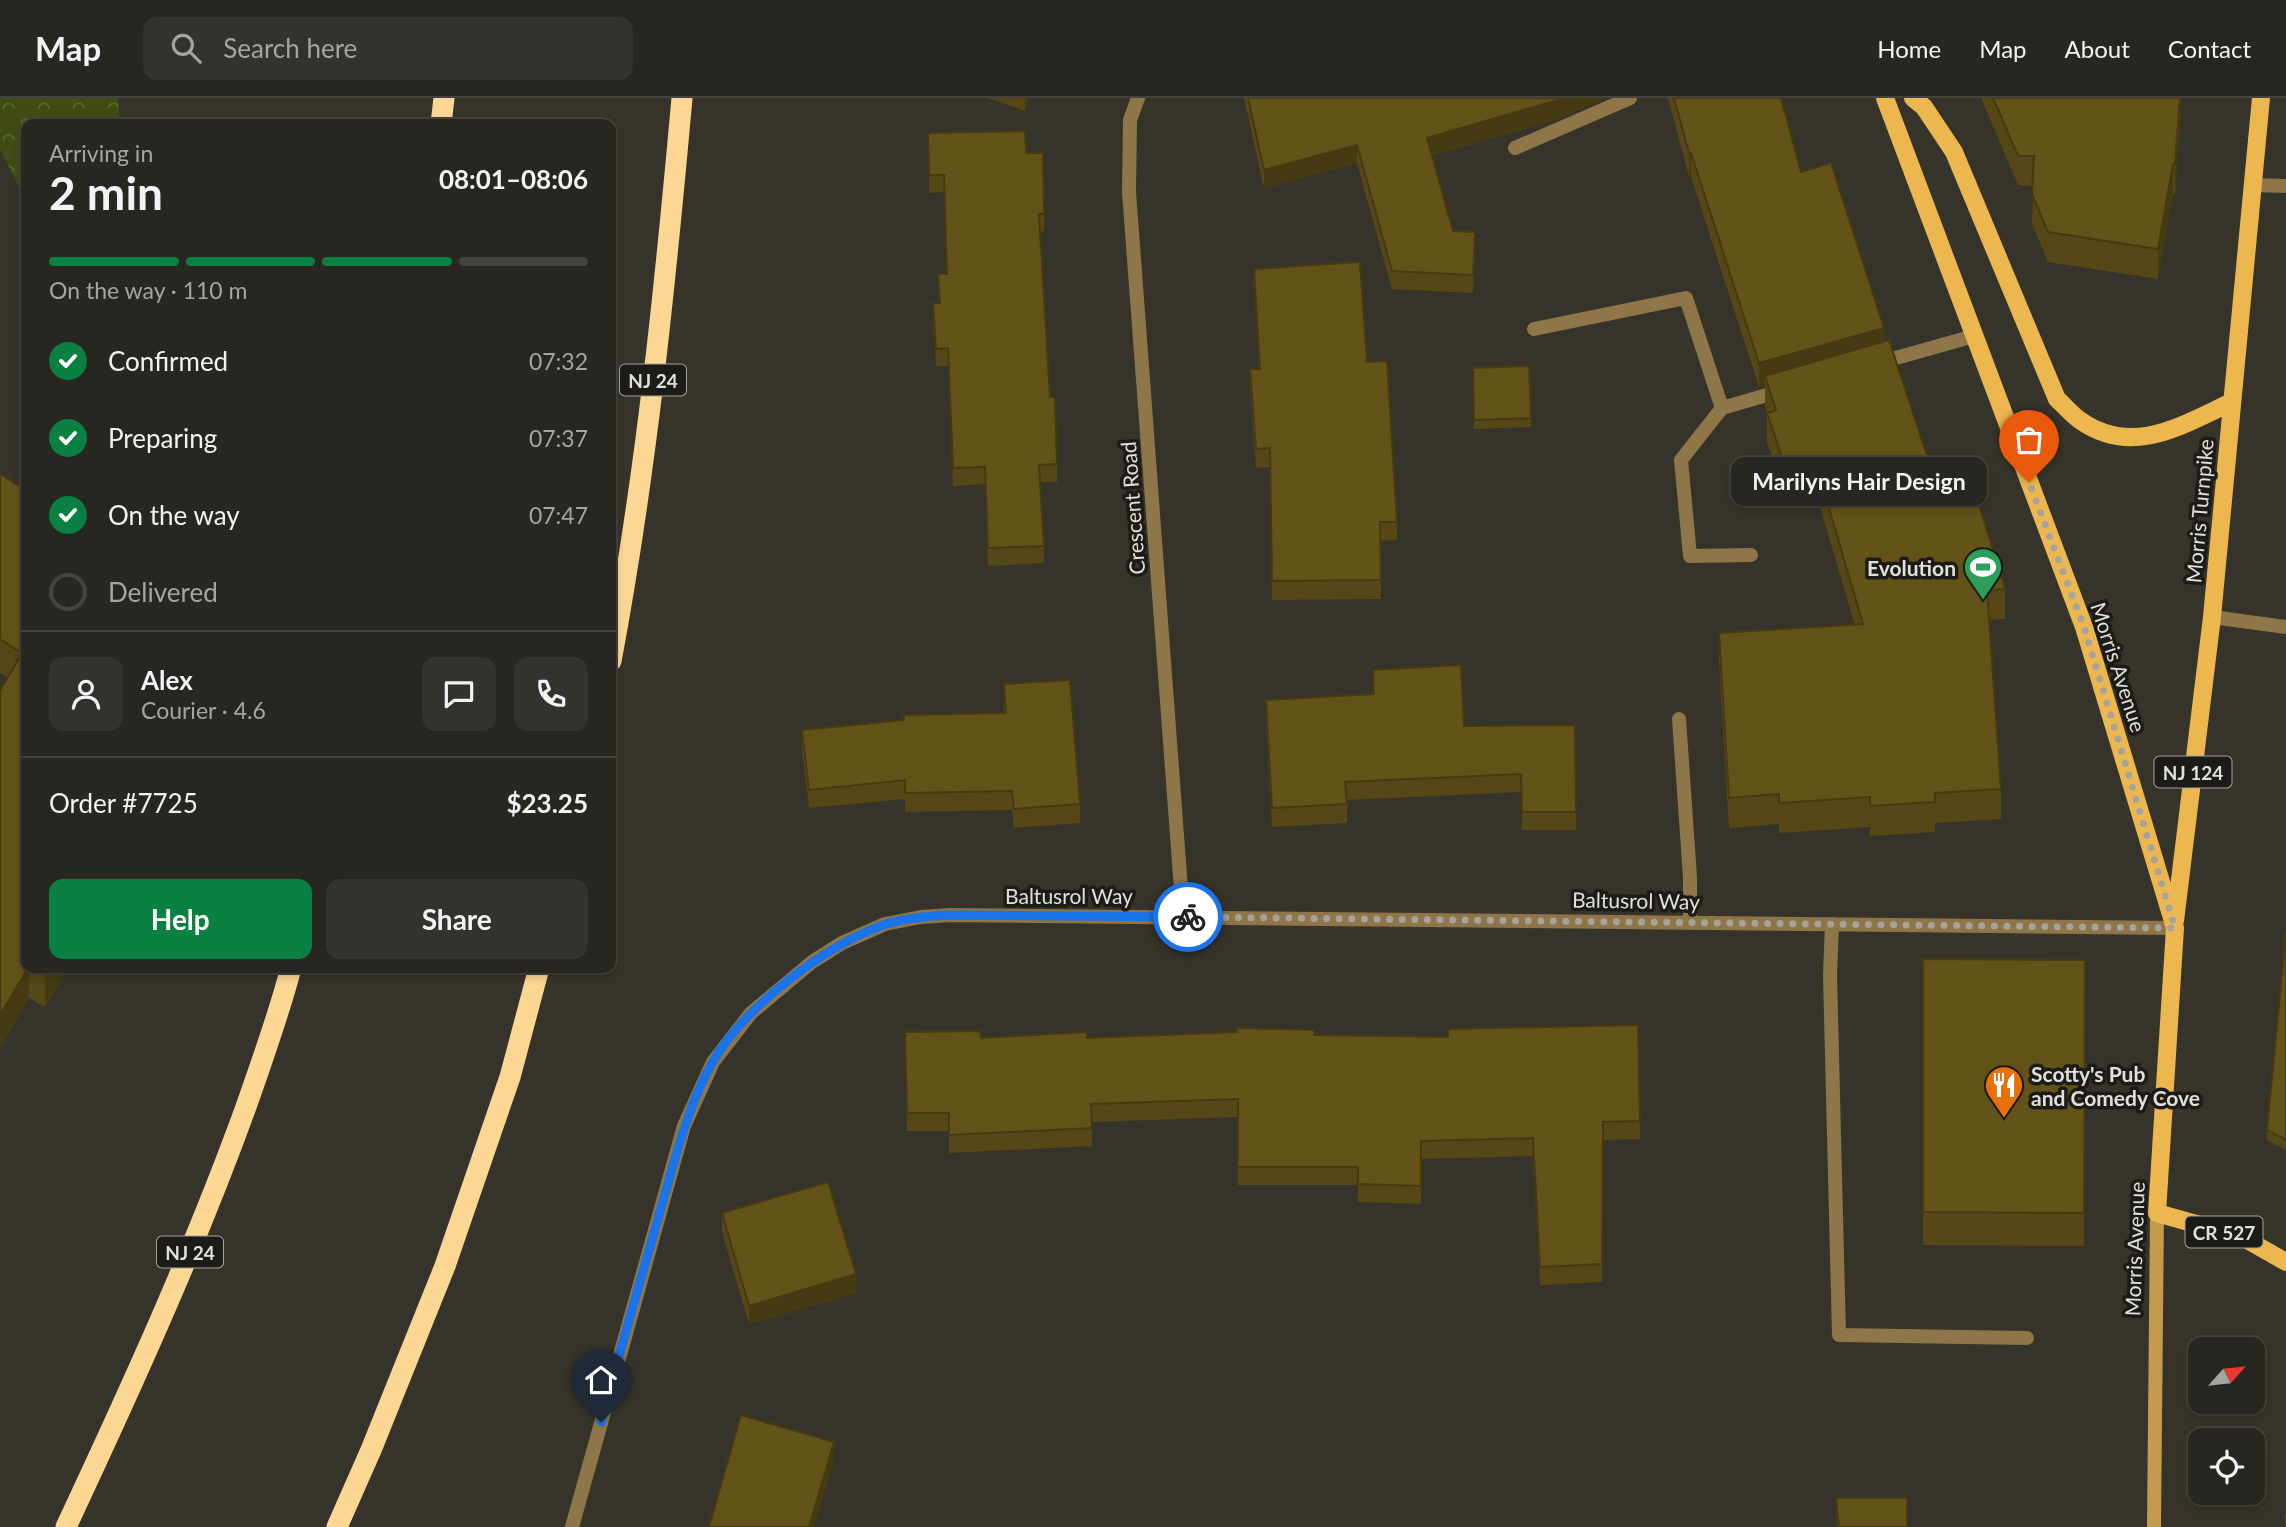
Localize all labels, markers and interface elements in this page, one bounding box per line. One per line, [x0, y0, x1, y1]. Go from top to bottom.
search box [143, 17, 633, 80]
text: Map [35, 28, 101, 68]
icon: search [167, 29, 205, 67]
text: Search here [223, 32, 357, 64]
text: Home [1877, 34, 1941, 63]
text: Map [1979, 34, 2027, 63]
text: About [2065, 34, 2130, 63]
text: Contact [2168, 34, 2251, 63]
text: Arriving in [49, 139, 153, 167]
text: 08:01–08:06 [439, 163, 588, 195]
text: 2 min [49, 165, 163, 220]
text: On the way · 110 m [49, 276, 248, 304]
icon: check [49, 342, 87, 380]
text: Confirmed [108, 345, 228, 377]
text: 07:32 [529, 347, 588, 375]
road number: NJ 24 [620, 364, 686, 396]
pin [1999, 410, 2059, 482]
icon: check [49, 419, 87, 457]
icon: bag [2010, 421, 2048, 459]
text: Preparing [108, 422, 217, 454]
text: 07:37 [529, 424, 588, 452]
street label: Morris Turnpike [2180, 438, 2218, 584]
street label: Crescent Road [1115, 441, 1149, 575]
callout: Marilyns Hair Design [1731, 458, 1987, 506]
text: Marilyns Hair Design [1752, 467, 1966, 495]
icon: check [49, 496, 87, 534]
text: On the way [108, 499, 240, 531]
text: 07:47 [529, 501, 588, 529]
sports icon: Evolution [1962, 546, 2004, 601]
place label: Evolution [1867, 555, 1956, 580]
text: Delivered [108, 576, 218, 608]
street label: Morris Avenue [2086, 599, 2152, 735]
button: person [49, 657, 123, 731]
button: chat [422, 657, 496, 731]
button: phone [514, 657, 588, 731]
text: Alex [141, 664, 193, 696]
text: Courier · 4.6 [141, 696, 266, 724]
road number: NJ 124 [2154, 757, 2232, 788]
text: Order #7725 [49, 787, 198, 819]
text: $23.25 [506, 787, 588, 819]
button: Help [49, 879, 312, 959]
button: Share [326, 879, 588, 959]
courier [1153, 882, 1223, 952]
street label: Baltusrol Way [1005, 883, 1133, 908]
street label: Baltusrol Way [1572, 886, 1700, 914]
icon: bike [1169, 898, 1207, 936]
place label: Scotty's Pub and Comedy Cove [2031, 1061, 2200, 1110]
restaurant icon: Scotty's Pub and Comedy Cove [1983, 1064, 2025, 1119]
street label: Morris Avenue [2119, 1181, 2149, 1317]
road number: CR 527 [2186, 1216, 2262, 1248]
road number: NJ 24 [157, 1236, 223, 1268]
north arrow [2188, 1337, 2264, 1414]
map controls [2188, 1337, 2265, 1505]
pin [571, 1350, 631, 1422]
icon: home [582, 1361, 620, 1399]
button: locate [2188, 1428, 2265, 1505]

